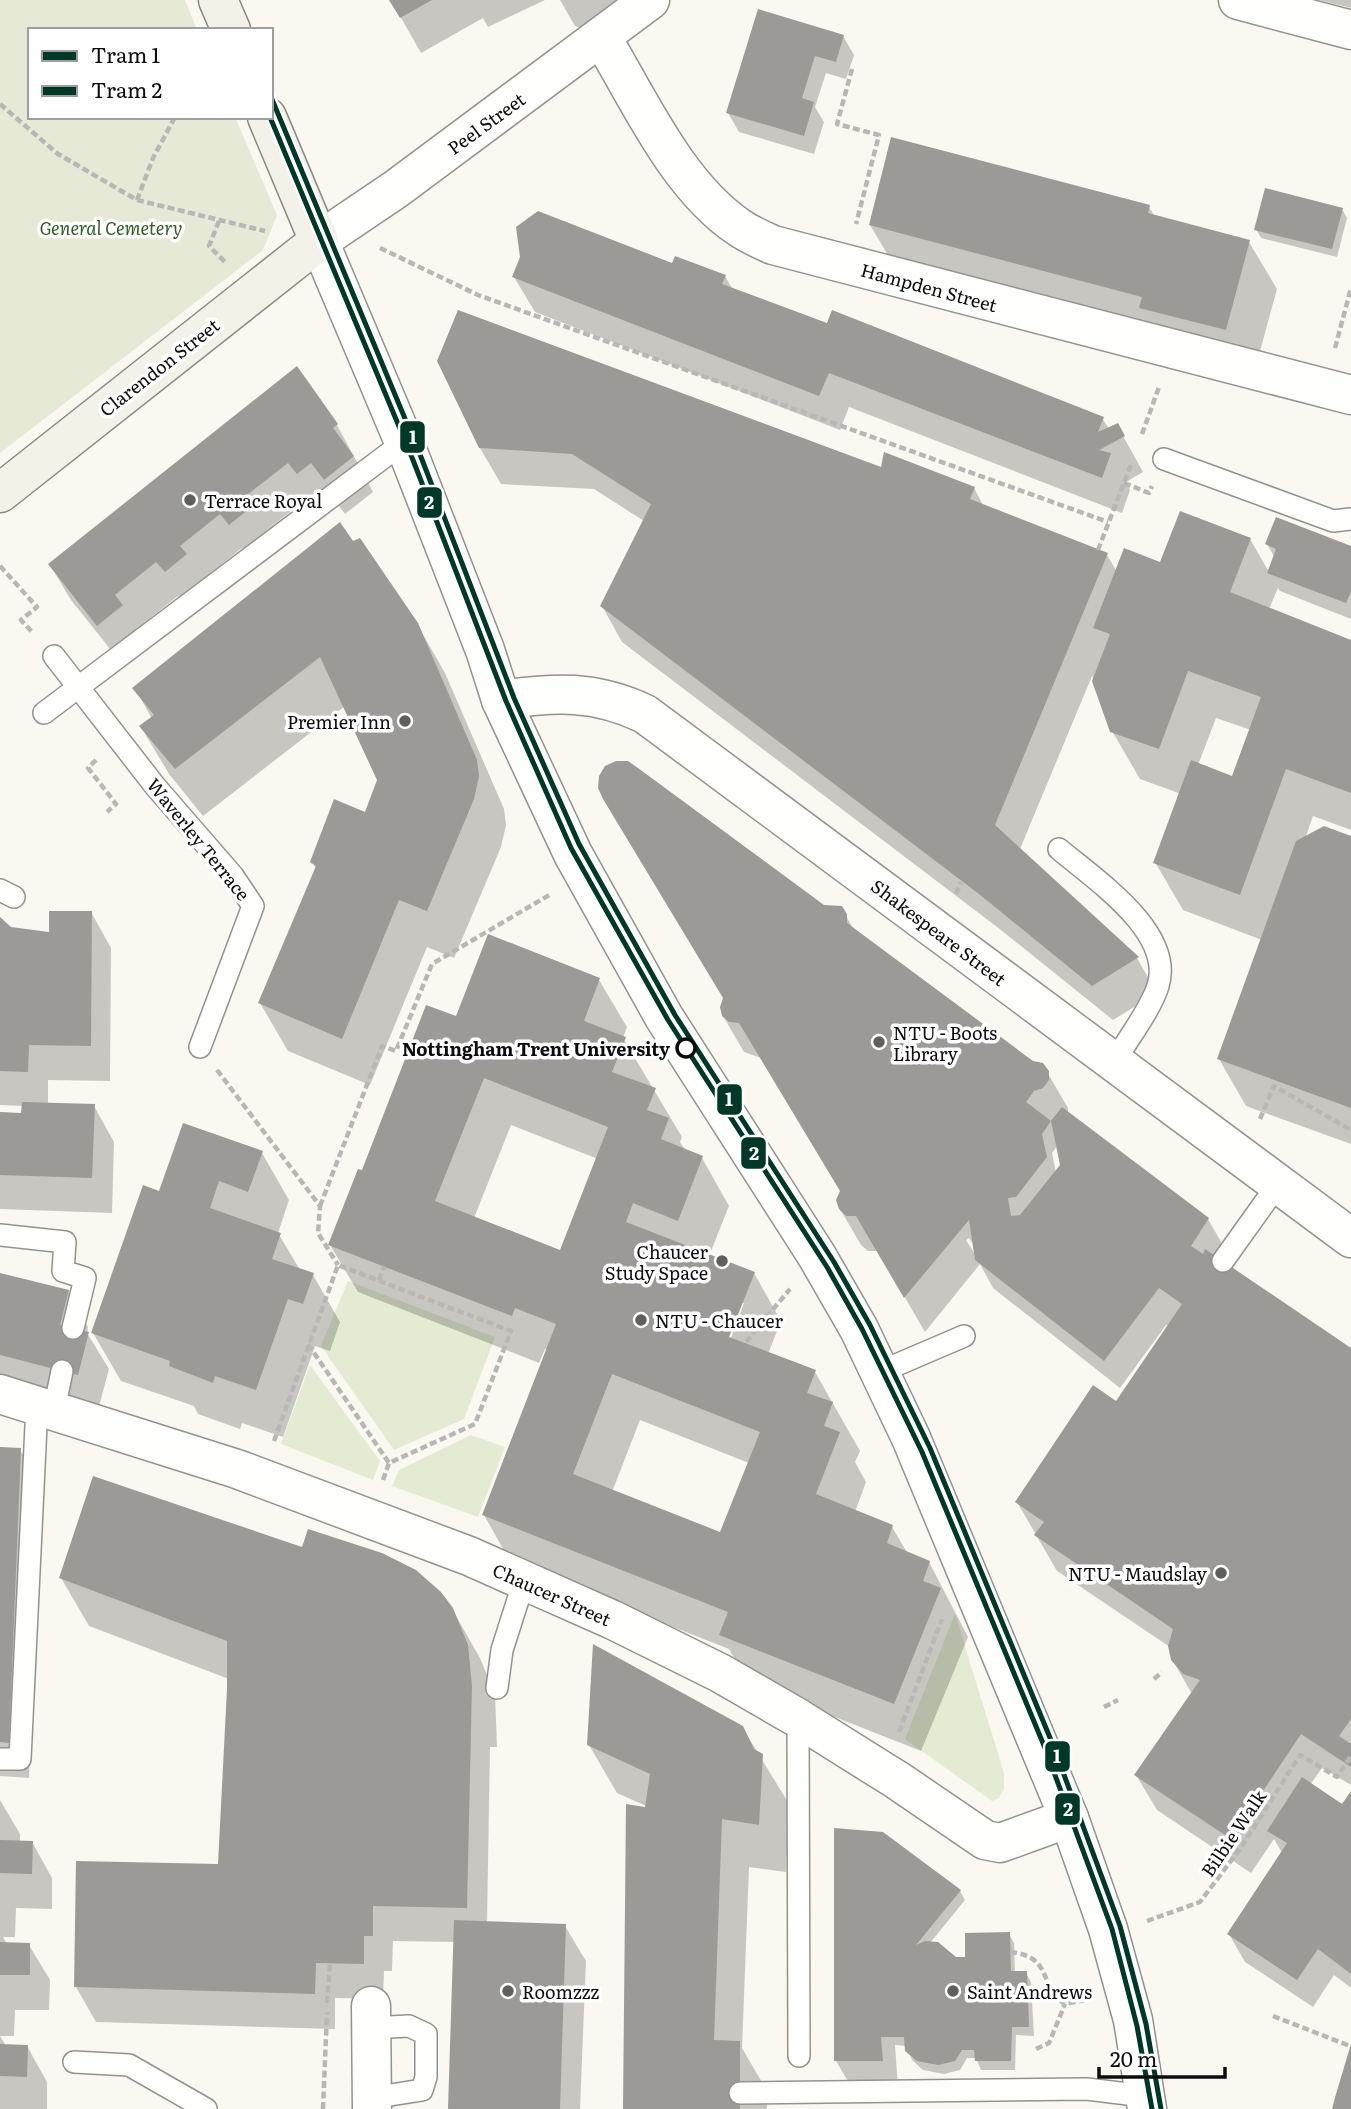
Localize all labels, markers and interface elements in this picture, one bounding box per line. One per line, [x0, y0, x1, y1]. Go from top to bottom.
legend [28, 28, 273, 119]
text: Tram 1 [91, 38, 161, 69]
text: Tram 2 [91, 73, 162, 104]
street label: Peel Street [442, 85, 531, 160]
park label: General Cemetery [40, 214, 182, 241]
street label: Hampden Street [858, 256, 1001, 318]
street label: Clarendon Street [93, 311, 225, 422]
line badge: 1 [399, 420, 426, 454]
text: 1 [409, 422, 417, 450]
line badge: 2 [416, 486, 443, 519]
place label: Terrace Royal [204, 487, 322, 514]
text: 2 [424, 487, 434, 515]
marker: Terrace Royal [182, 492, 198, 508]
place label: Premier Inn [287, 708, 391, 735]
marker: Premier Inn [397, 713, 413, 729]
street label: Waverley Terrace [141, 772, 257, 906]
street label: Shakespeare Street [866, 872, 1013, 992]
place label: NTU - Boots Library [893, 1019, 997, 1067]
marker: NTU - Boots Library [871, 1034, 887, 1050]
place label: Nottingham Trent University [402, 1035, 670, 1062]
marker: Nottingham Trent University [676, 1038, 696, 1058]
line badge: 1 [716, 1083, 743, 1116]
text: 1 [725, 1084, 733, 1112]
line badge: 2 [740, 1136, 767, 1170]
text: 2 [749, 1138, 759, 1166]
place label: Chaucer Study Space [605, 1238, 708, 1286]
marker: Chaucer Study Space [714, 1253, 730, 1269]
place label: NTU - Chaucer [655, 1307, 784, 1334]
marker: NTU - Chaucer [633, 1312, 649, 1328]
street label: Chaucer Street [489, 1556, 616, 1632]
place label: NTU - Maudslay [1068, 1560, 1208, 1587]
marker: NTU - Maudslay [1213, 1565, 1229, 1581]
line badge: 1 [1044, 1740, 1071, 1773]
text: 1 [1053, 1741, 1061, 1769]
street label: Bilbie Walk [1194, 1783, 1273, 1882]
line badge: 2 [1054, 1792, 1081, 1826]
text: 2 [1063, 1794, 1073, 1822]
place label: Roomzzz [522, 1978, 599, 2005]
place label: Saint Andrews [967, 1978, 1092, 2005]
marker: Roomzzz [500, 1983, 516, 1999]
marker: Saint Andrews [945, 1983, 961, 1999]
scale bar [1099, 2036, 1225, 2080]
text: 20 m [1110, 2042, 1157, 2073]

